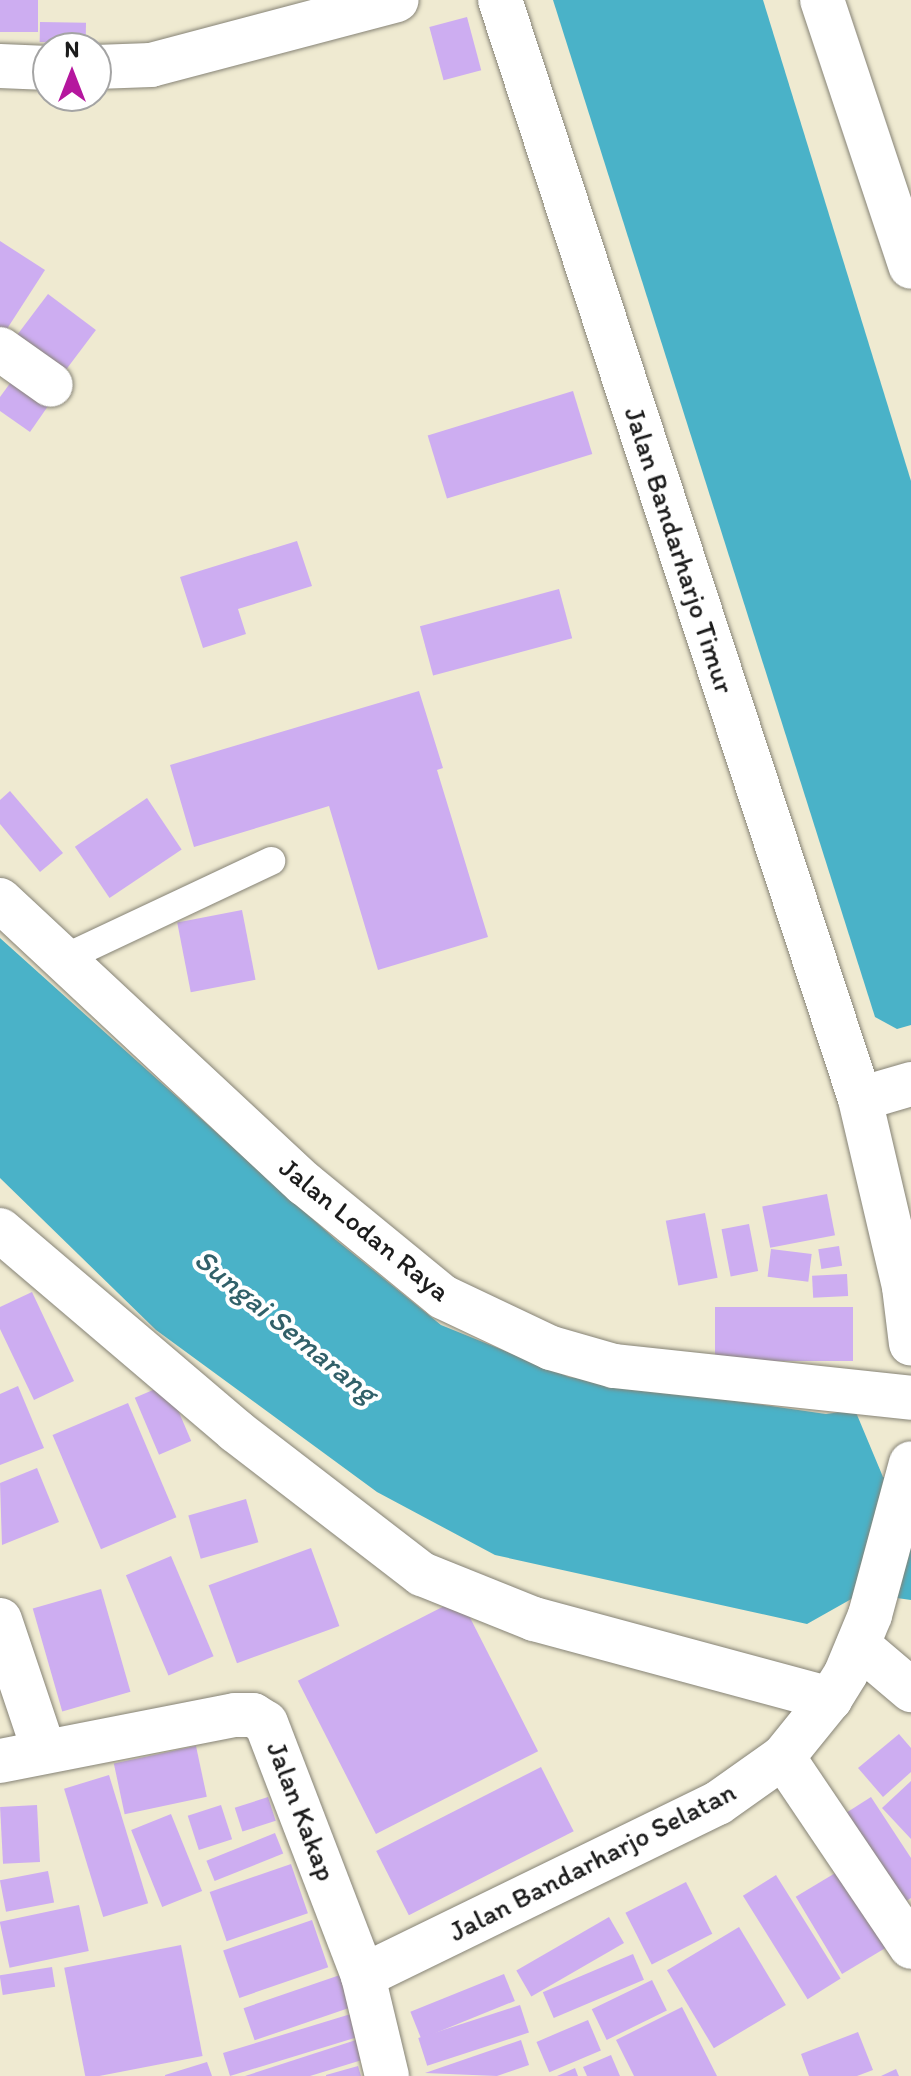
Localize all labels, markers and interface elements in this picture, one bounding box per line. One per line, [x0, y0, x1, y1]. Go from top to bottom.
north arrow [32, 32, 112, 112]
text: N [65, 36, 79, 63]
street label: Jalan Bandarharjo Timur [618, 403, 742, 697]
street label: Jalan Lodan Raya [274, 1151, 456, 1307]
water label: Sungai Semarang [187, 1241, 385, 1411]
street label: Jalan Kakap [260, 1737, 344, 1885]
street label: Jalan Bandarharjo Selatan [443, 1774, 741, 1948]

